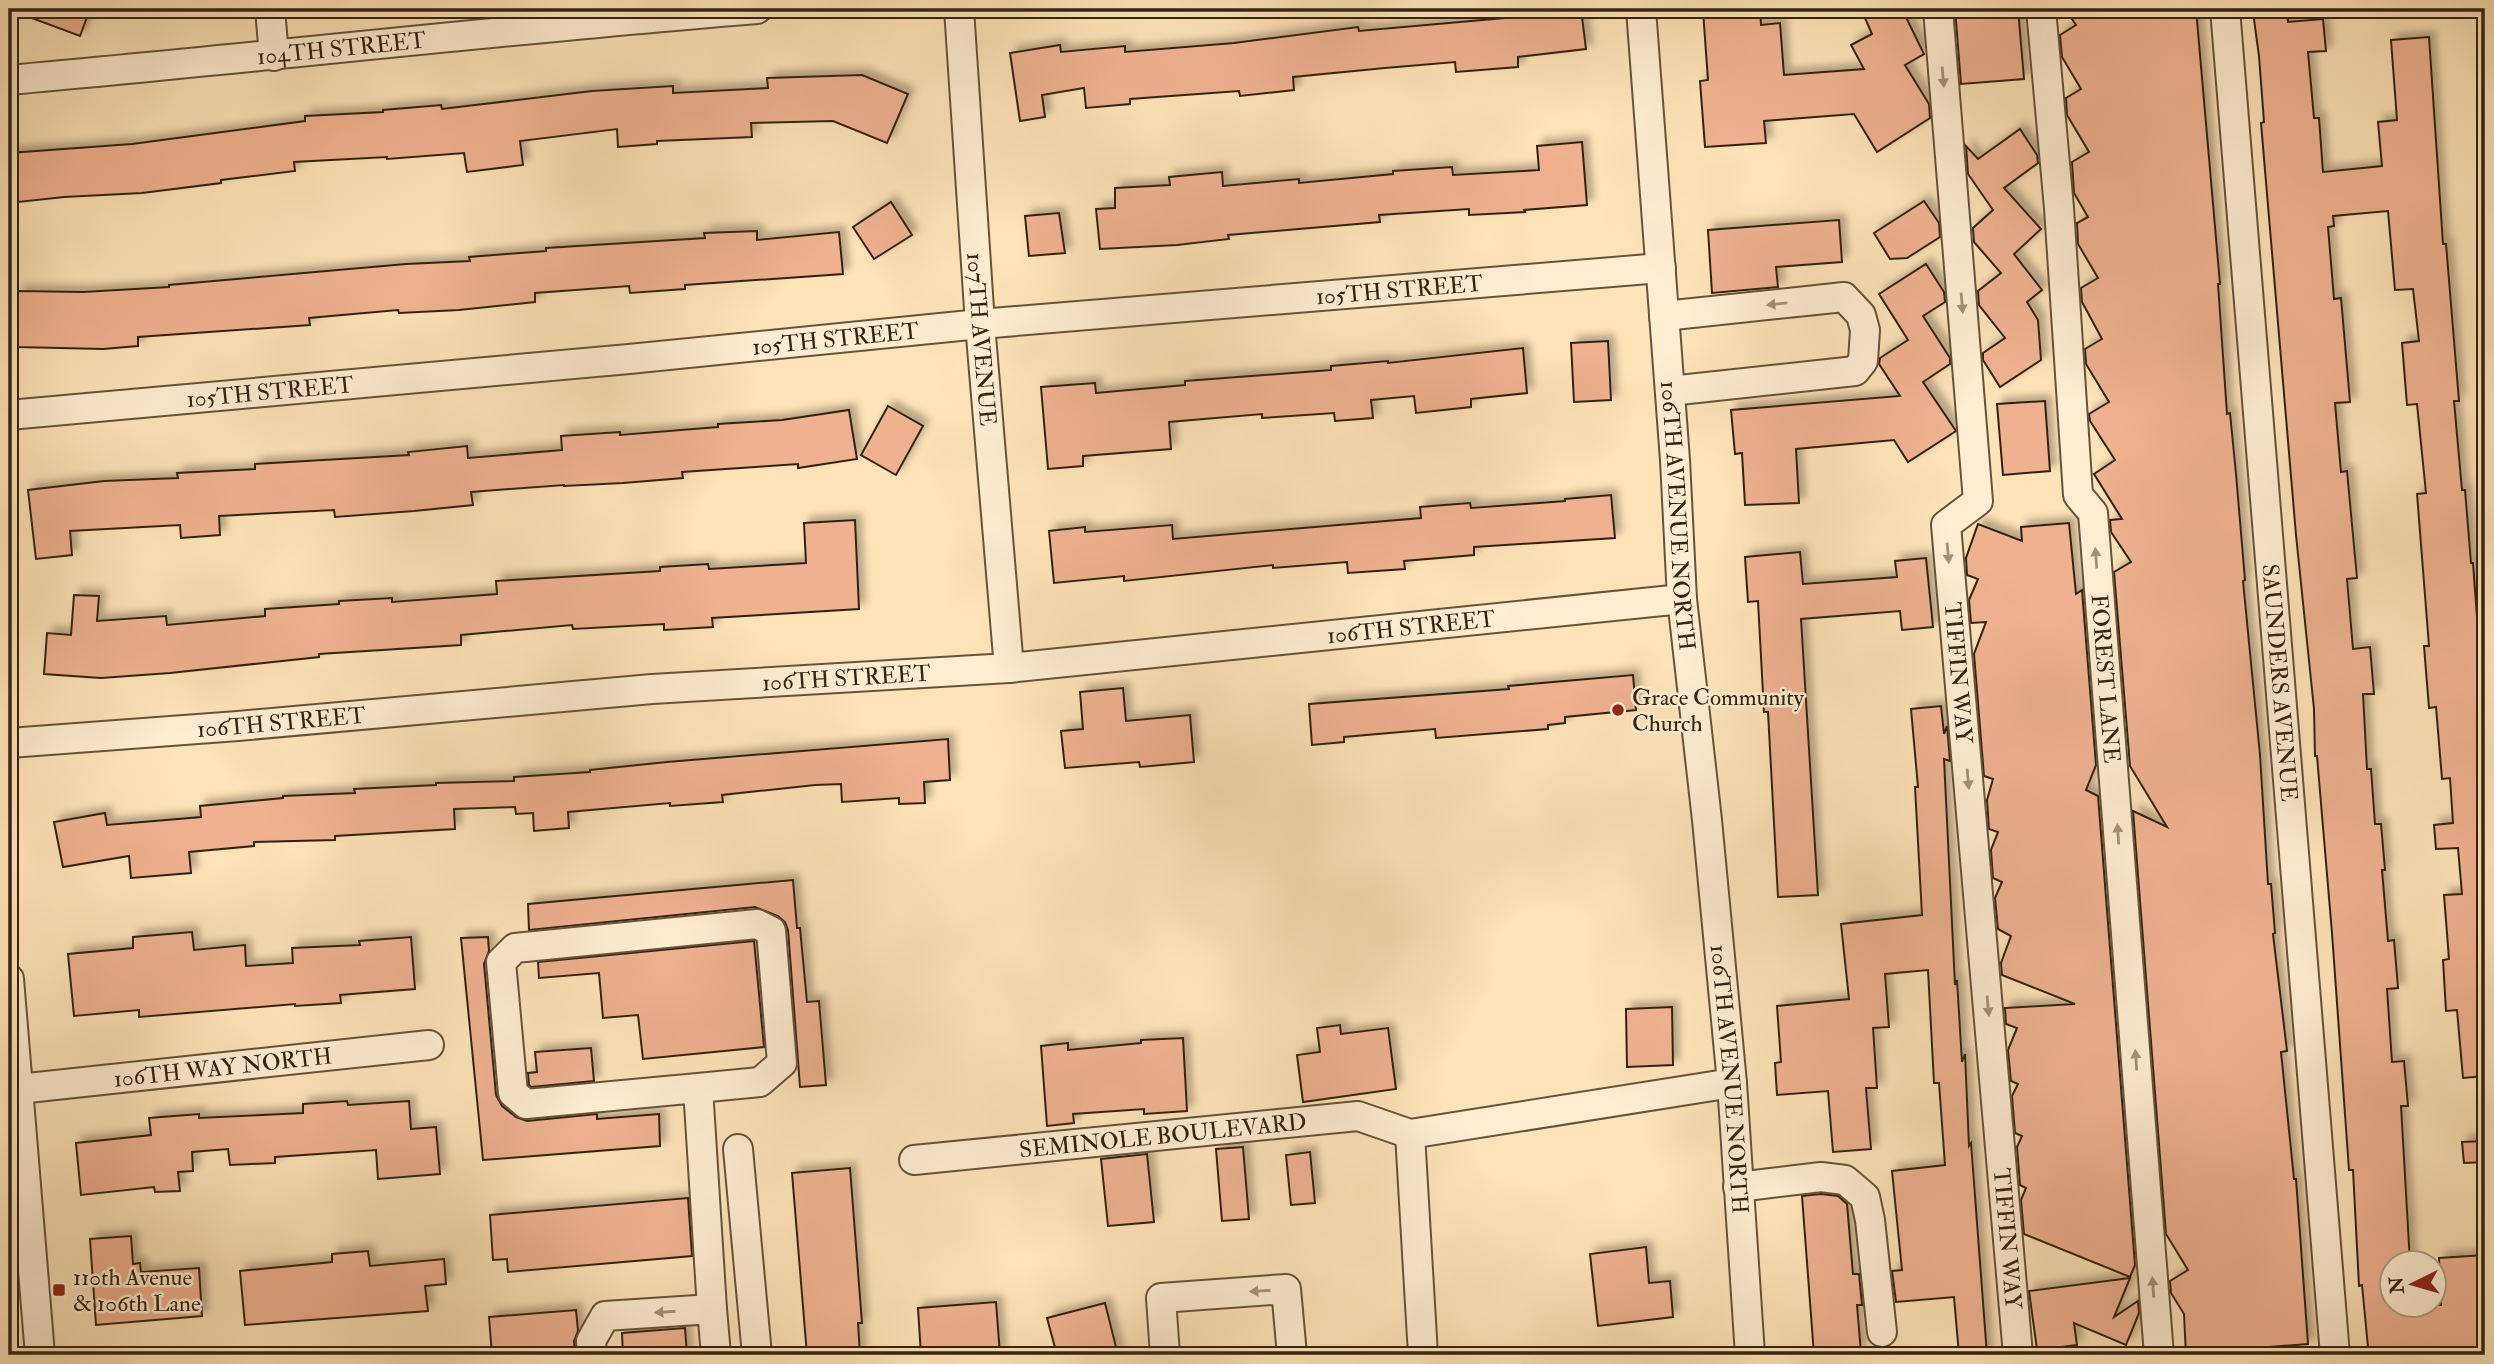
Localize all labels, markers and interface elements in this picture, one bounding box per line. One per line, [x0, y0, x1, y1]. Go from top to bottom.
street label: 104TH STREET [256, 25, 427, 71]
one-way arrow [1938, 66, 1949, 88]
street label: 107TH AVENUE [960, 252, 1003, 427]
street label: 105TH STREET [1315, 269, 1484, 311]
one-way arrow [1957, 293, 1968, 315]
one-way arrow [1765, 299, 1787, 310]
street label: 105TH STREET [751, 316, 920, 362]
street label: 105TH STREET [185, 370, 355, 414]
street label: 106TH AVENUE NORTH [1654, 380, 1702, 652]
one-way arrow [1943, 542, 1954, 564]
one-way arrow [2091, 547, 2102, 569]
street label: SAUNDERS AVENUE [2255, 563, 2304, 803]
street label: FOREST LANE [2084, 593, 2127, 764]
street label: TIFFIN WAY [1938, 601, 1979, 746]
street label: 106TH STREET [1326, 604, 1497, 650]
street label: 106TH STREET [761, 659, 932, 697]
place label: Grace Community Church [1632, 683, 1805, 738]
street label: 106TH STREET [196, 701, 367, 744]
marker: Grace Community Church [1610, 702, 1626, 718]
one-way arrow [1963, 768, 1974, 790]
one-way arrow [2112, 822, 2123, 844]
street label: 106TH AVENUE NORTH [1704, 943, 1755, 1215]
one-way arrow [1982, 995, 1993, 1017]
street label: 106TH WAY NORTH [112, 1041, 334, 1094]
one-way arrow [2130, 1049, 2141, 1071]
street label: SEMINOLE BOULEVARD [1018, 1107, 1308, 1165]
street label: TIFFIN WAY [1987, 1167, 2028, 1312]
north arrow [2378, 1248, 2448, 1318]
place label: 110th Avenue & 106th Lane [73, 1263, 201, 1318]
text: N [2384, 1275, 2410, 1296]
one-way arrow [2147, 1276, 2158, 1298]
marker: 110th Avenue & 106th Lane [51, 1282, 67, 1298]
one-way arrow [1249, 1286, 1271, 1297]
one-way arrow [654, 1307, 676, 1318]

